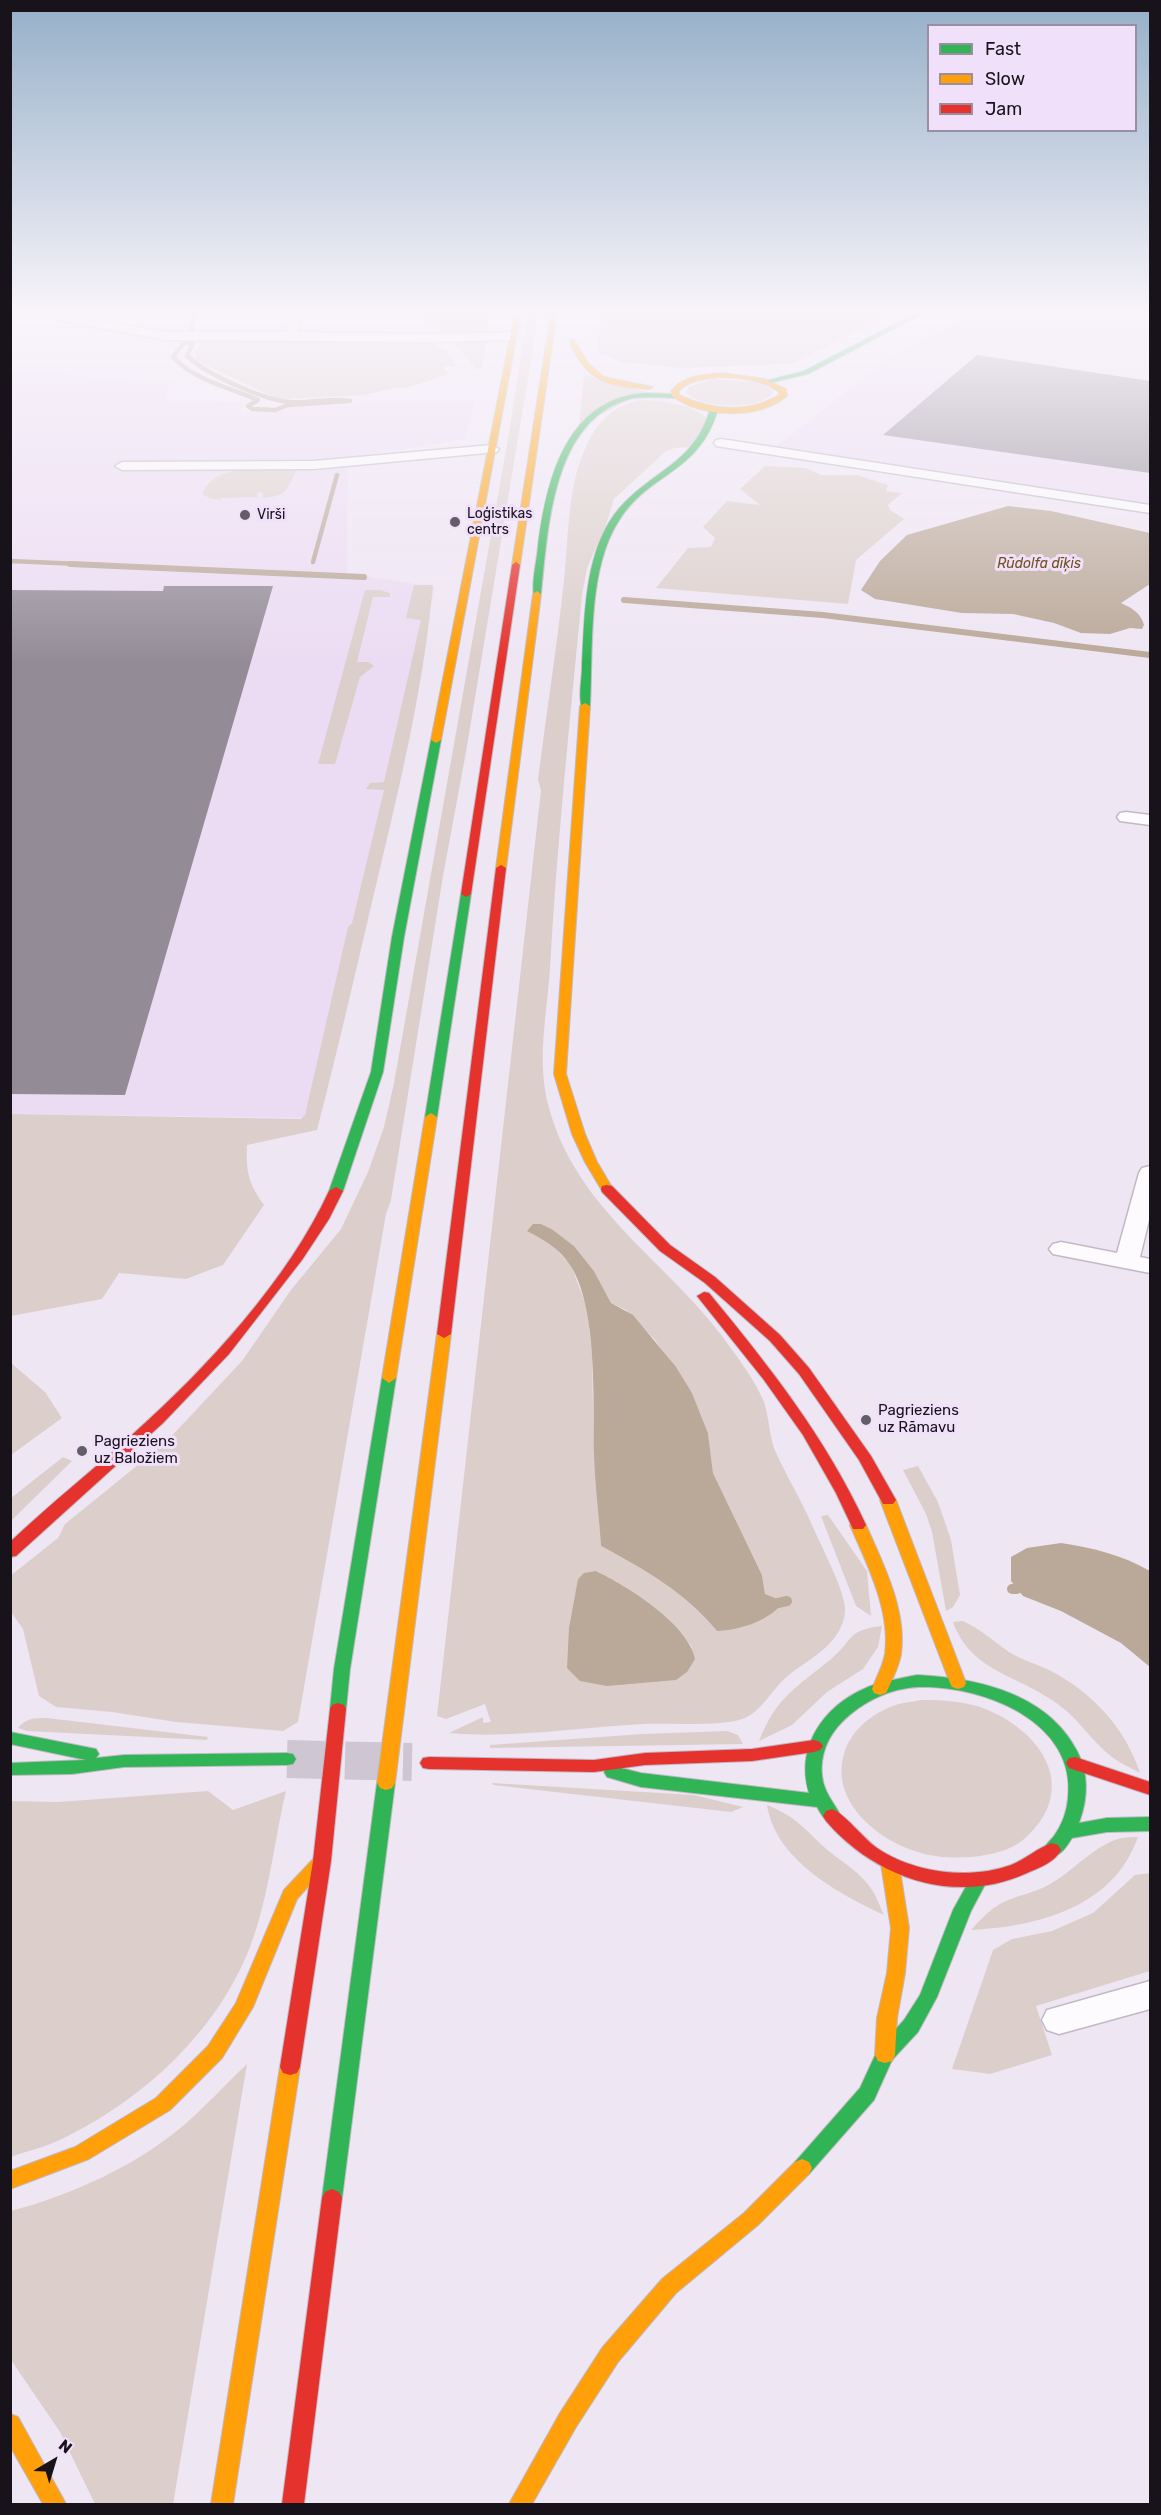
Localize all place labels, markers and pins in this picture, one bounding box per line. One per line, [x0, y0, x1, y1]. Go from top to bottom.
place label: Loģistikas centrs [467, 506, 532, 538]
place label: Virši [257, 507, 285, 523]
marker: Virši [238, 508, 252, 522]
marker: Loģistikas centrs [448, 515, 462, 529]
place label: Pagrieziens uz Rāmavu [878, 1402, 959, 1437]
marker: Pagrieziens uz Rāmavu [859, 1413, 873, 1427]
place label: Pagrieziens uz Baložiem [94, 1433, 178, 1468]
marker: Pagrieziens uz Baložiem [75, 1444, 89, 1458]

